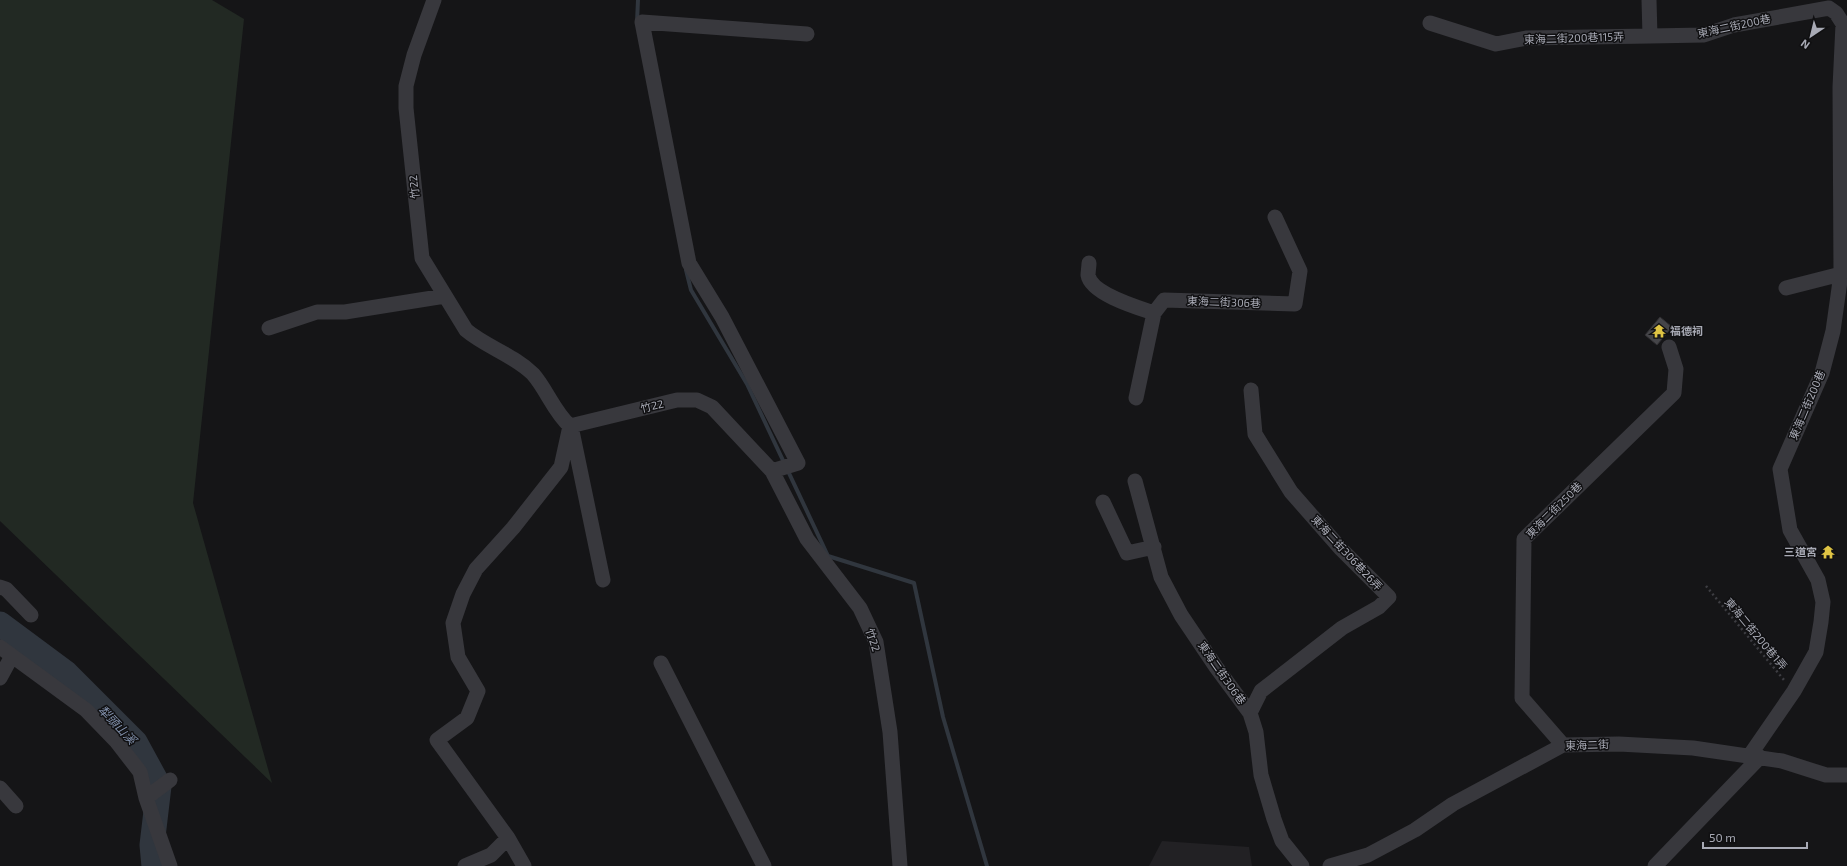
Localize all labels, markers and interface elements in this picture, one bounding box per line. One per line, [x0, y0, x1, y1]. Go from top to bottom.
street label: 東海二街200巷 [1696, 11, 1772, 40]
north arrow [1791, 16, 1831, 56]
street label: 東海二街200巷115弄 [1524, 29, 1624, 46]
text: N [1798, 37, 1812, 52]
street label: 竹22 [406, 175, 421, 199]
street label: 東海二街306巷 [1187, 294, 1261, 309]
temple icon: 福德祠 [1651, 323, 1667, 339]
place label: 福德祠 [1670, 324, 1703, 337]
street label: 東海二街200巷 [1786, 368, 1827, 442]
street label: 竹22 [639, 397, 665, 414]
street label: 東海二街250巷 [1523, 479, 1584, 540]
street label: 東海二街306巷26弄 [1309, 513, 1385, 593]
temple icon: 三道宮 [1820, 544, 1836, 560]
place label: 三道宮 [1784, 545, 1817, 558]
street label: 東海二街200巷1弄 [1723, 595, 1790, 672]
street label: 竹22 [864, 627, 883, 653]
street label: 東海二街306巷 [1196, 639, 1249, 707]
water label: 犁頭山溪 [96, 702, 141, 748]
street label: 東海二街 [1565, 737, 1609, 752]
scale bar [1703, 824, 1807, 850]
text: 50 m [1709, 830, 1736, 844]

